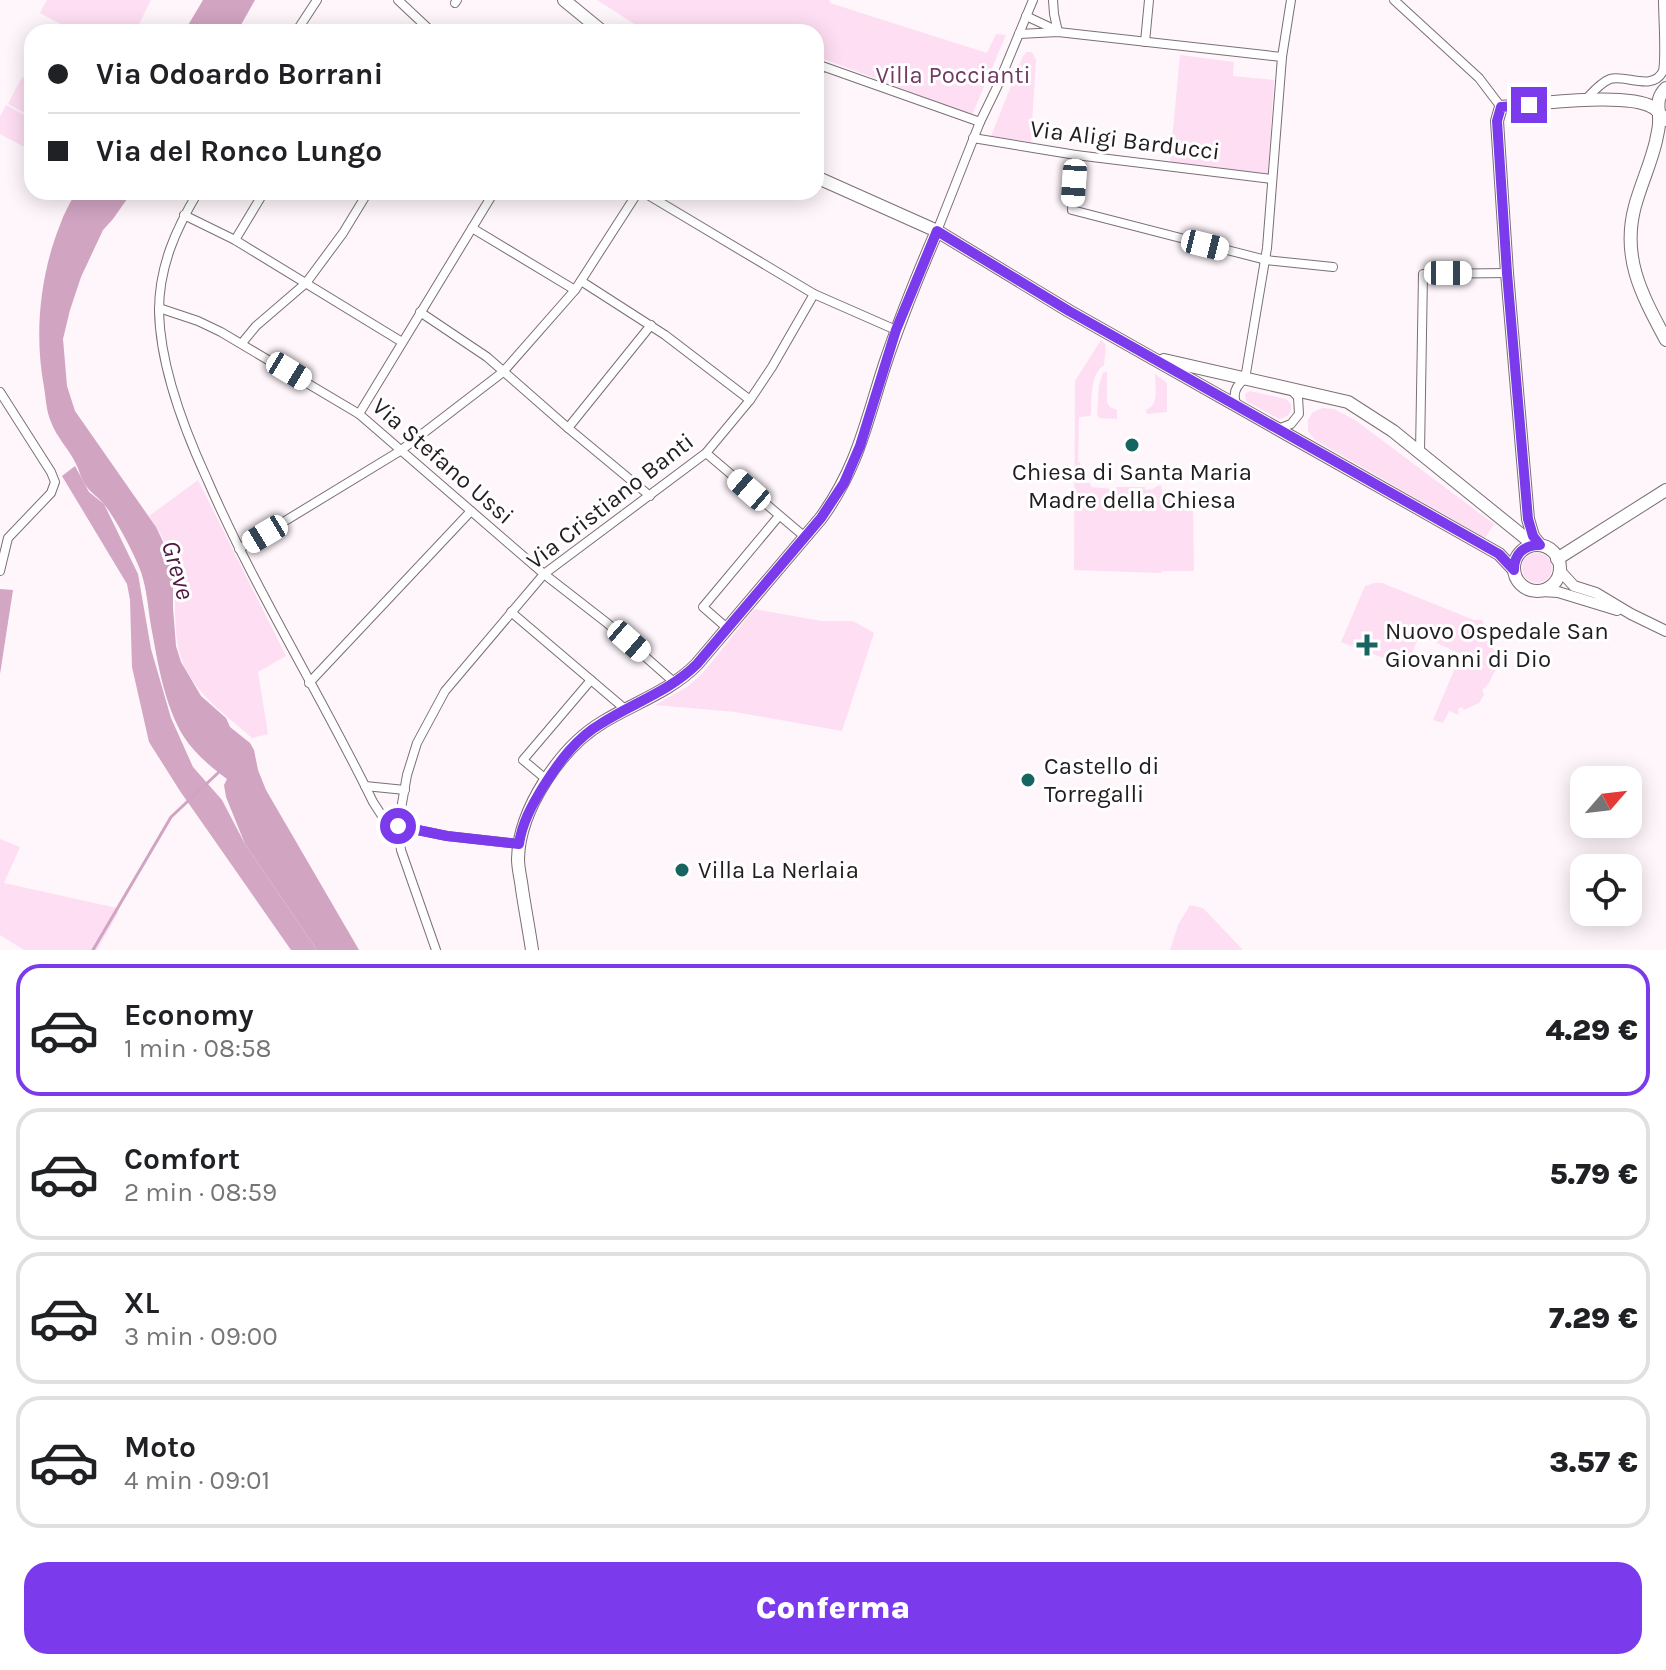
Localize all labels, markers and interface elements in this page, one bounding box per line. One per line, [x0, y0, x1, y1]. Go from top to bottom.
text: Via Odoardo Borrani [96, 56, 383, 92]
park label: Villa Poccianti [875, 61, 1031, 89]
route end [1511, 87, 1547, 123]
street label: Via Aligi Barducci [1028, 114, 1222, 166]
text: Via del Ronco Lungo [96, 133, 382, 169]
car [1060, 158, 1088, 208]
car [1179, 228, 1231, 262]
car [1424, 261, 1472, 285]
car [262, 348, 316, 394]
street label: Via Stefano Ussi [367, 392, 519, 530]
street label: Via Cristiano Banti [521, 427, 699, 575]
marker: Chiesa di Santa Maria Madre della Chiesa [1123, 436, 1141, 454]
place label: Chiesa di Santa Maria Madre della Chiesa [1012, 458, 1252, 514]
car [723, 465, 775, 515]
car [238, 511, 292, 557]
water label: Greve [155, 537, 201, 603]
car [603, 616, 655, 666]
place label: Nuovo Ospedale San Giovanni di Dio [1385, 617, 1609, 673]
marker: Nuovo Ospedale San Giovanni di Dio [1356, 634, 1378, 656]
place label: Castello di Torregalli [1044, 752, 1160, 808]
north arrow [1570, 766, 1642, 838]
map controls [1570, 766, 1642, 926]
marker: Castello di Torregalli [1019, 771, 1037, 789]
route start [380, 808, 416, 844]
button: locate [1570, 854, 1642, 926]
place label: Villa La Nerlaia [698, 856, 859, 884]
marker: Villa La Nerlaia [673, 861, 691, 879]
icon: car [28, 994, 100, 1066]
text: Economy [124, 997, 254, 1033]
text: 4.29 € [1545, 1012, 1638, 1048]
text: 1 min · 08:58 [124, 1033, 272, 1064]
icon: car [28, 1138, 100, 1210]
text: Comfort [124, 1141, 240, 1177]
text: 5.79 € [1550, 1156, 1638, 1192]
text: 2 min · 08:59 [124, 1177, 277, 1208]
icon: car [28, 1282, 100, 1354]
text: XL [124, 1285, 159, 1321]
text: 7.29 € [1549, 1300, 1638, 1336]
text: 3 min · 09:00 [124, 1321, 278, 1352]
icon: car [28, 1426, 100, 1498]
text: Moto [124, 1429, 196, 1465]
text: 3.57 € [1549, 1444, 1638, 1480]
text: 4 min · 09:01 [124, 1465, 270, 1496]
button: Conferma [24, 1562, 1642, 1654]

